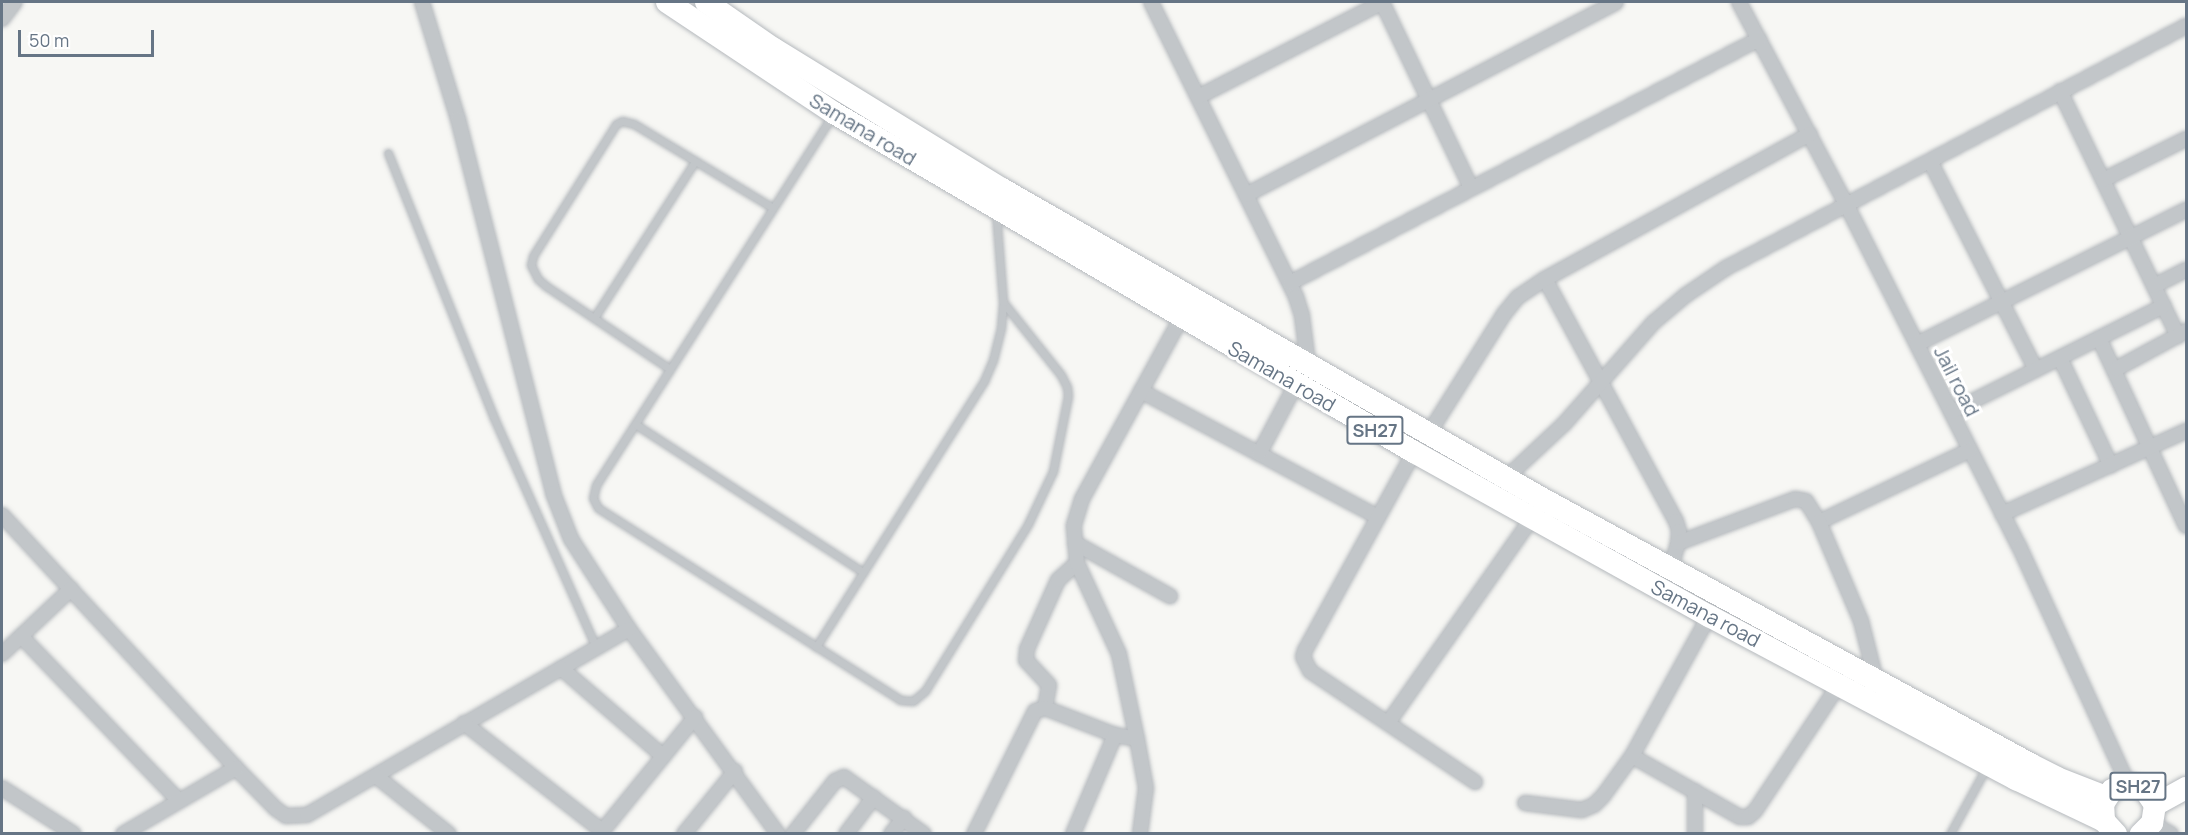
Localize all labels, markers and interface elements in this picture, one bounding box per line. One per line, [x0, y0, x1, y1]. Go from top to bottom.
scale bar [21, 18, 158, 56]
text: 50 m [29, 28, 69, 52]
street label: Samana road [805, 88, 921, 170]
street label: Samana road [1224, 336, 1340, 416]
street label: Jail road [1929, 342, 1985, 420]
road number: SH27 [1345, 415, 1405, 445]
street label: Samana road [1647, 574, 1765, 652]
road number: SH27 [2108, 771, 2168, 801]

